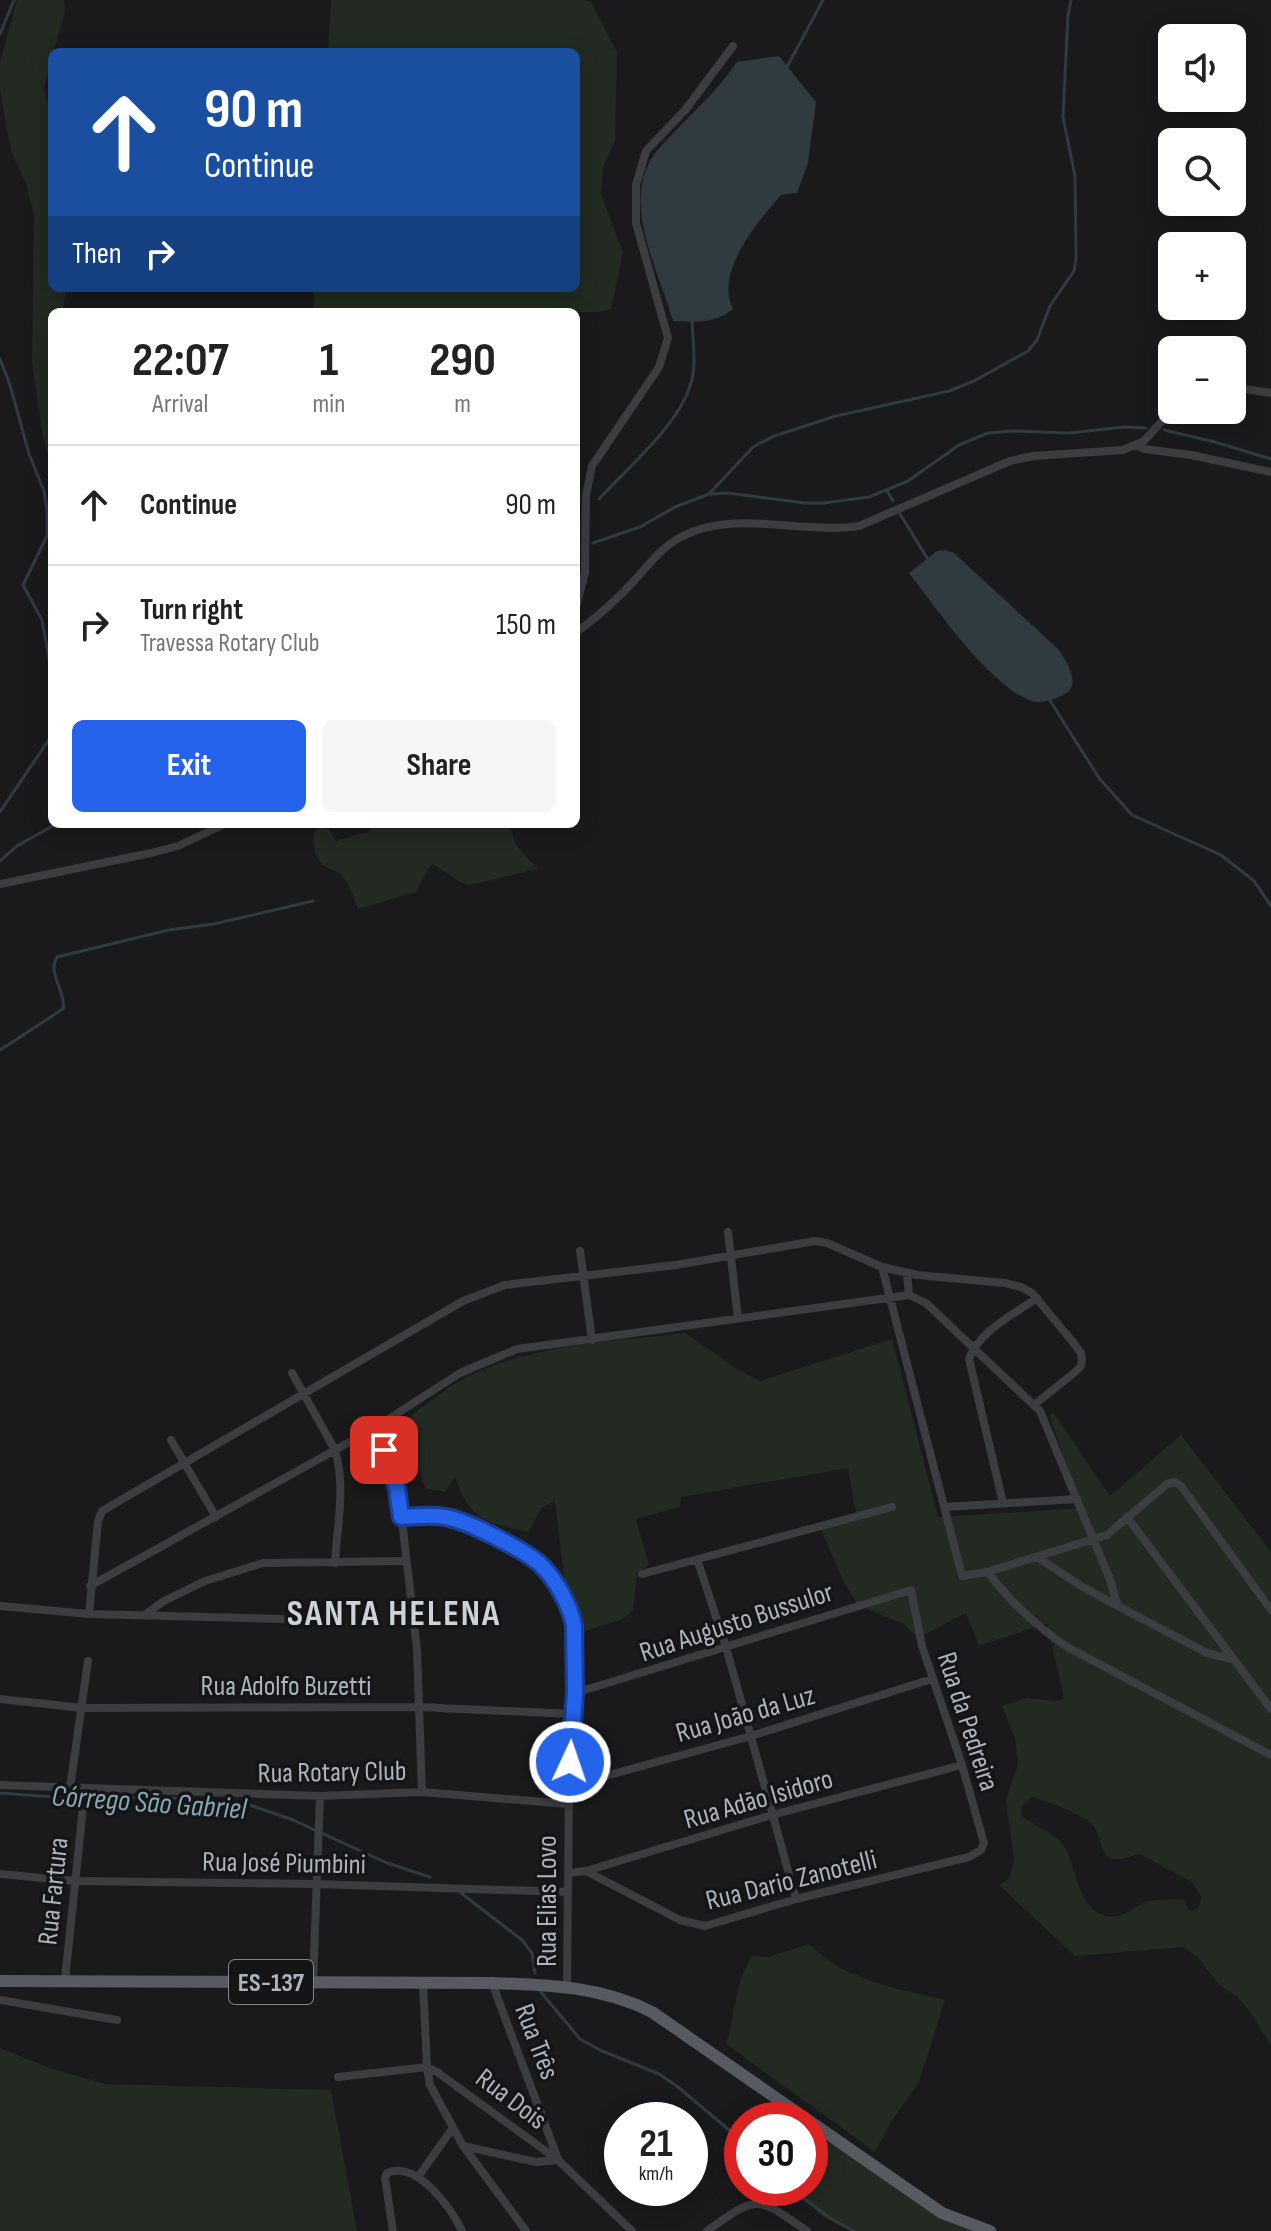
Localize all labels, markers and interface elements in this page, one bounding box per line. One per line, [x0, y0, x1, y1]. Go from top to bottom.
map controls [1158, 24, 1246, 424]
button: sound [1158, 24, 1246, 112]
text: 90 m [204, 77, 303, 144]
icon: ahead [72, 80, 176, 184]
button: search [1158, 128, 1246, 216]
text: Continue [204, 145, 314, 188]
icon: right [138, 232, 182, 276]
button: + [1158, 232, 1246, 320]
text: Then [72, 236, 122, 272]
text: 22:07 [132, 332, 229, 389]
text: 1 [320, 332, 338, 389]
text: 290 [429, 332, 496, 389]
button: − [1158, 336, 1246, 424]
text: Arrival [152, 389, 208, 420]
text: min [313, 389, 345, 420]
text: m [454, 389, 471, 420]
icon: ahead [72, 483, 116, 527]
text: Continue [140, 487, 237, 523]
text: 90 m [505, 487, 556, 523]
text: Turn right [140, 592, 243, 628]
icon: right [72, 603, 116, 647]
text: 150 m [496, 607, 556, 643]
text: Travessa Rotary Club [140, 628, 319, 659]
button: Exit [72, 720, 306, 812]
button: Share [322, 720, 556, 812]
pin [350, 1416, 418, 1484]
icon: arrive [362, 1428, 406, 1472]
street label: Rua Augusto Bussulor [636, 1576, 837, 1669]
district label: SANTA HELENA [287, 1593, 501, 1636]
street label: Rua da Pedreira [930, 1648, 1006, 1795]
street label: Rua Adolfo Buzetti [201, 1670, 371, 1703]
street label: Rua João da Luz [672, 1679, 819, 1750]
position arrow [528, 1720, 612, 1804]
street label: Rua Rotary Club [257, 1755, 407, 1790]
street label: Rua Adão Isidoro [680, 1762, 837, 1836]
water label: Córrego São Gabriel [50, 1778, 249, 1828]
street label: Rua Elias Lovo [531, 1835, 564, 1967]
street label: Rua Fartura [31, 1836, 76, 1946]
street label: Rua Dario Zanotelli [702, 1843, 880, 1918]
street label: Rua José Piumbini [202, 1846, 366, 1881]
road number: ES-137 [229, 1960, 313, 2004]
street label: Rua Três [507, 1999, 566, 2084]
street label: Rua Dois [469, 2062, 553, 2137]
speed limit sign: 30 [724, 2102, 828, 2206]
text: 21 [639, 2120, 673, 2168]
text: km/h [639, 2162, 673, 2186]

